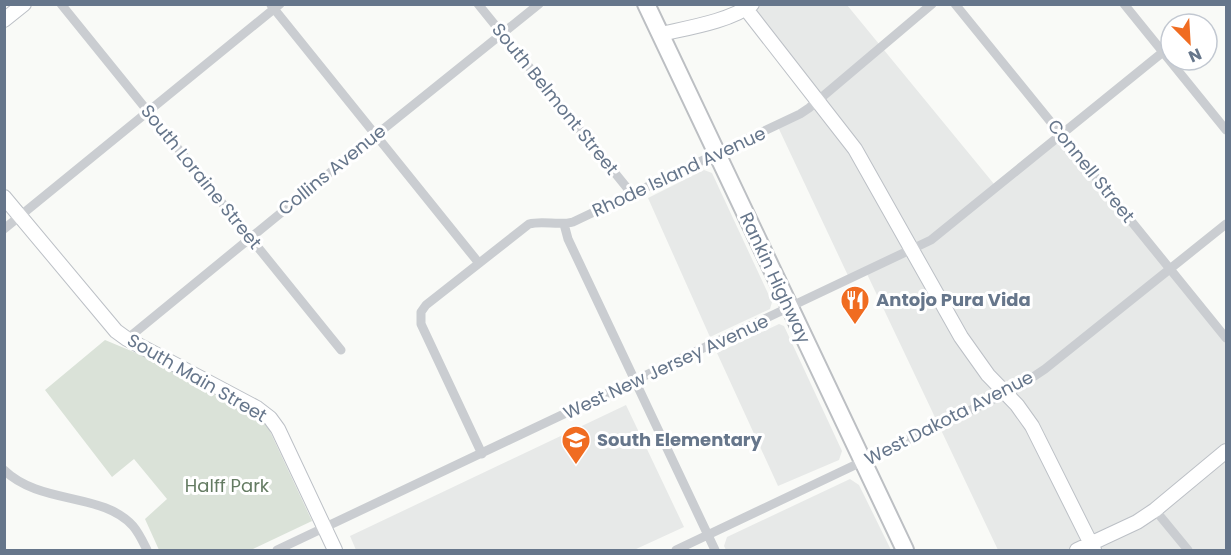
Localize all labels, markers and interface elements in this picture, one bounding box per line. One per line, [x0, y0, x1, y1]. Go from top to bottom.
north arrow [1159, 12, 1219, 72]
street label: South Belmont Street [486, 17, 624, 180]
text: N [1185, 42, 1205, 68]
street label: South Loraine Street [135, 99, 268, 254]
street label: Connell Street [1042, 114, 1141, 228]
street label: Collins Avenue [273, 118, 391, 221]
street label: Rhode Island Avenue [588, 120, 770, 223]
street label: Rankin Highway [734, 208, 817, 348]
restaurant icon: Antojo Pura Vida [839, 284, 871, 326]
place label: Antojo Pura Vida [876, 287, 1031, 312]
street label: West New Jersey Avenue [559, 308, 772, 425]
street label: South Main Street [123, 327, 272, 428]
street label: West Dakota Avenue [860, 364, 1037, 471]
school or university icon: South Elementary [560, 424, 592, 466]
place label: South Elementary [597, 427, 763, 452]
park label: Halff Park [185, 473, 270, 498]

